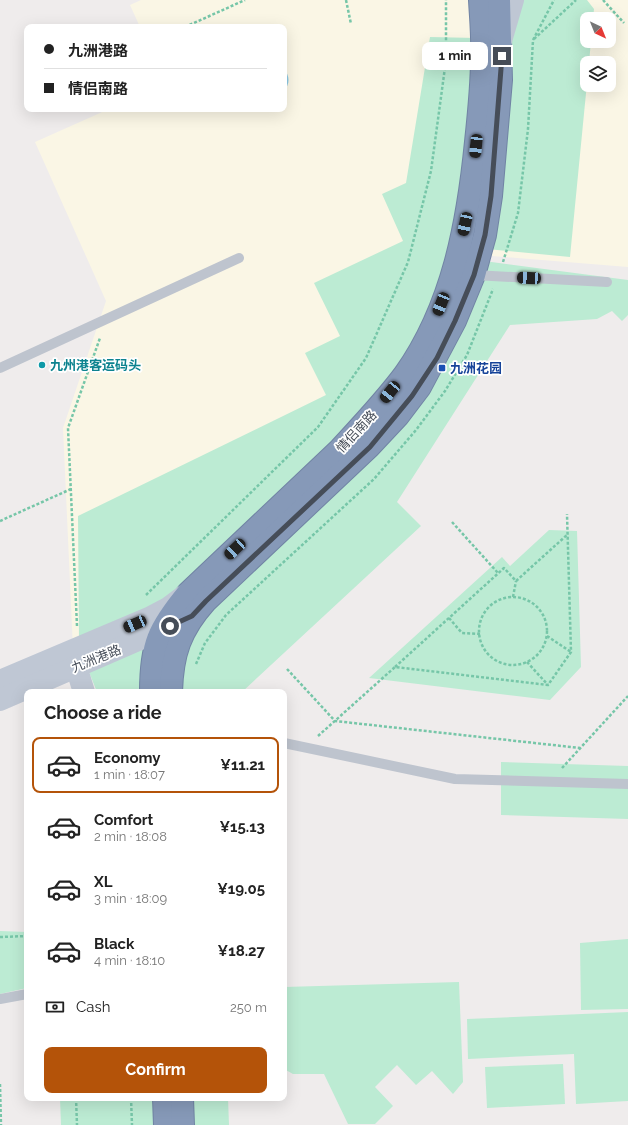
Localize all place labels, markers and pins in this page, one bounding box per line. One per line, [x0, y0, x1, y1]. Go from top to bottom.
place label: 九州港客运码头 [50, 358, 141, 373]
marker: 九州港客运码头 [37, 360, 47, 370]
place label: 九洲花园 [450, 361, 502, 376]
marker: 九洲花园 [437, 363, 447, 373]

